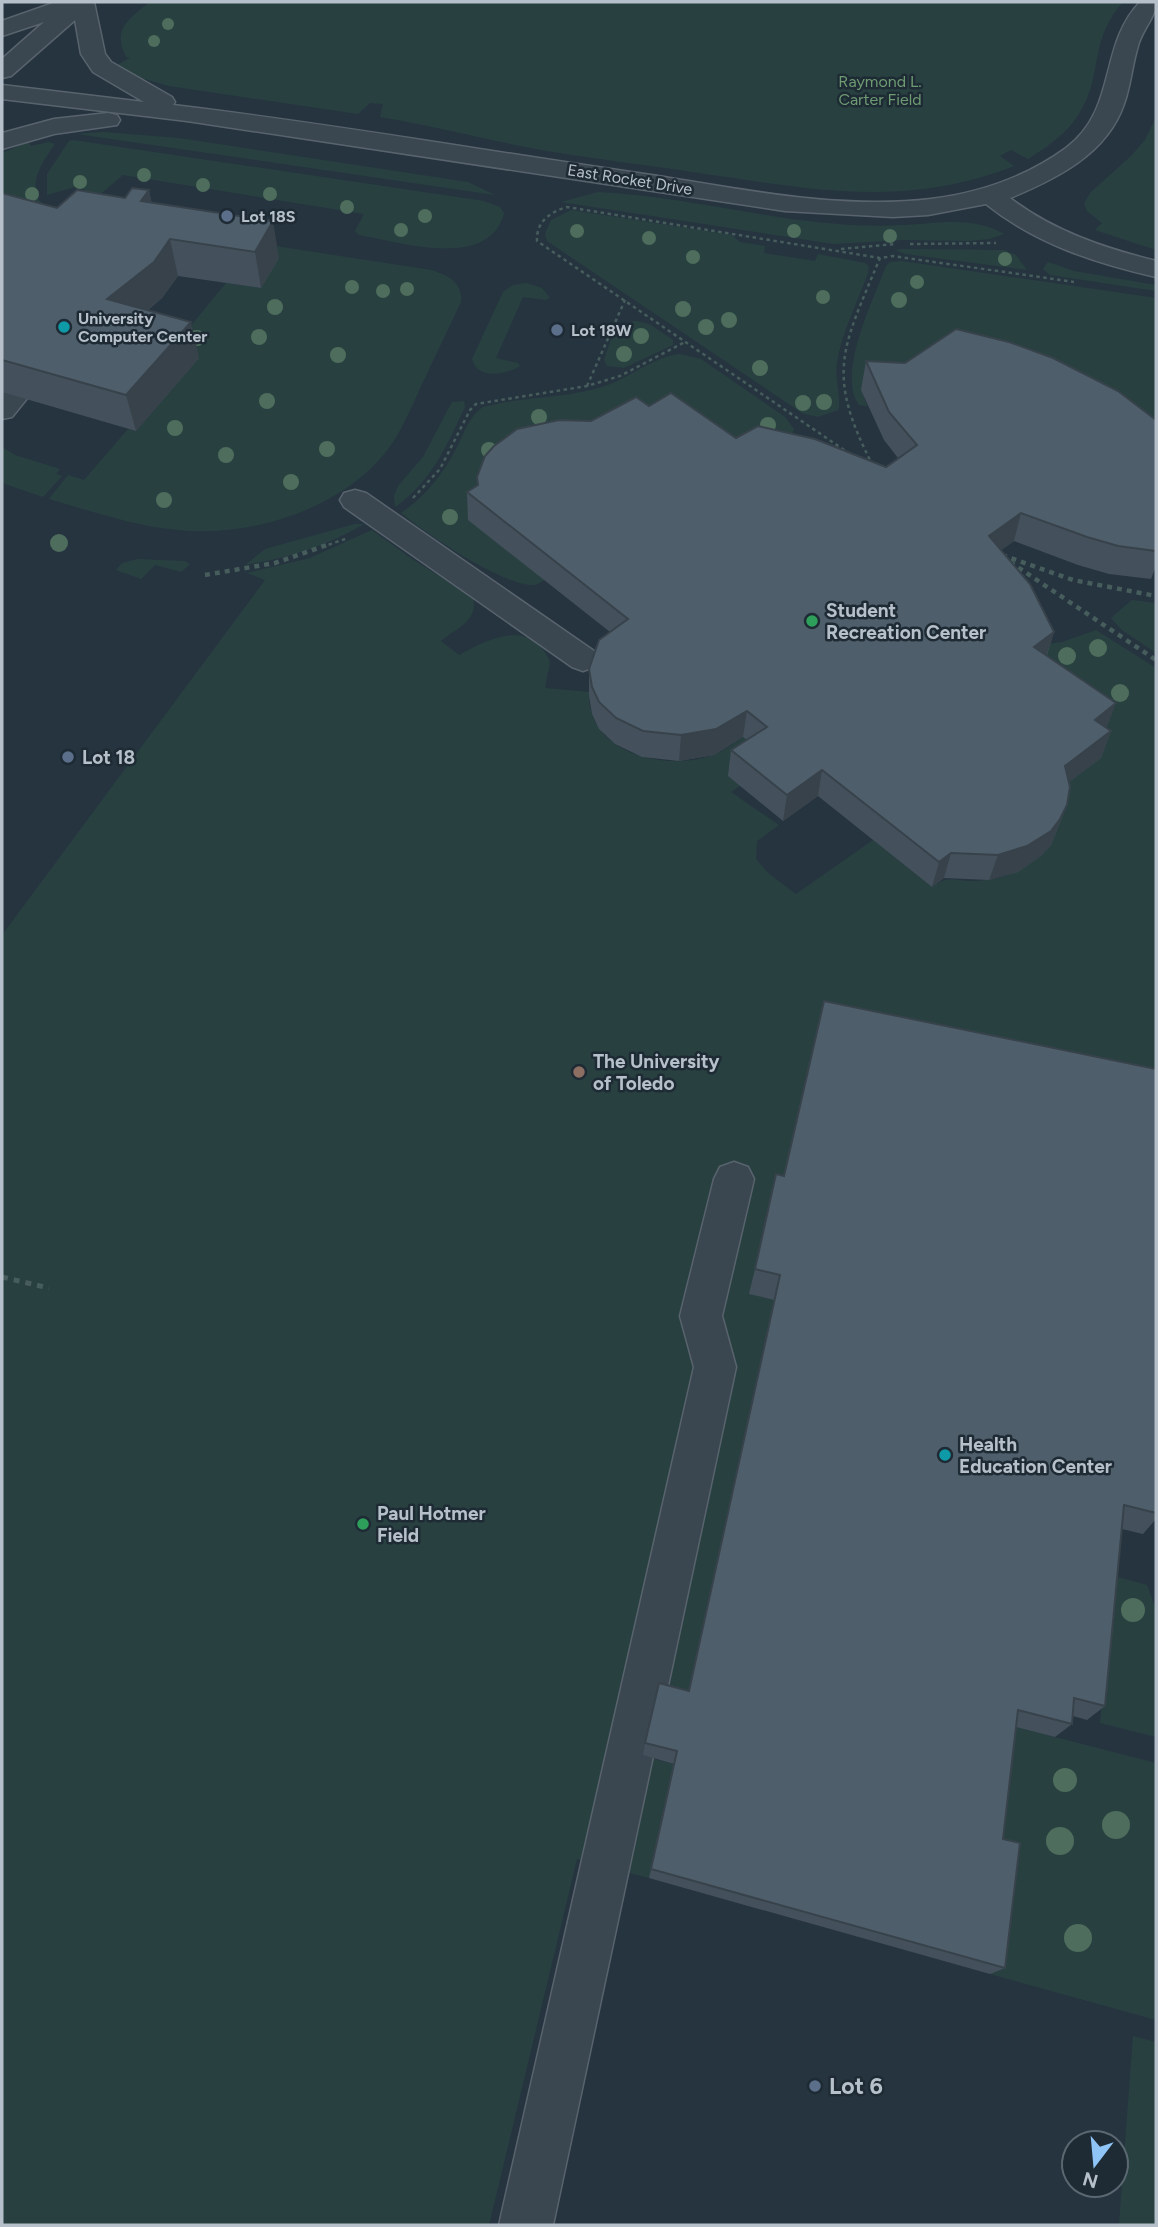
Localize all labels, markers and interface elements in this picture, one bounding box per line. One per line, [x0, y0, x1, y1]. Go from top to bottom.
park label: Raymond L. Carter Field [838, 72, 922, 109]
street label: East Rocket Drive [566, 160, 694, 199]
place label: Lot 18S [241, 207, 296, 226]
marker: Lot 18S [219, 208, 235, 224]
place label: University Computer Center [78, 309, 207, 346]
marker: University Computer Center [56, 319, 72, 335]
place label: Lot 18W [571, 321, 632, 340]
marker: Lot 18W [549, 322, 565, 338]
place label: Student Recreation Center [826, 599, 986, 644]
marker: Student Recreation Center [804, 613, 820, 629]
place label: Lot 18 [82, 746, 135, 769]
marker: Lot 18 [60, 749, 76, 765]
place label: The University of Toledo [593, 1050, 720, 1095]
marker: The University of Toledo [571, 1064, 587, 1080]
place label: Health Education Center [959, 1433, 1112, 1478]
marker: Health Education Center [937, 1447, 953, 1463]
place label: Paul Hotmer Field [377, 1502, 486, 1547]
marker: Paul Hotmer Field [355, 1516, 371, 1532]
place label: Lot 6 [829, 2072, 883, 2100]
marker: Lot 6 [807, 2078, 823, 2094]
north arrow [1060, 2129, 1130, 2199]
text: N [1080, 2167, 1101, 2193]

